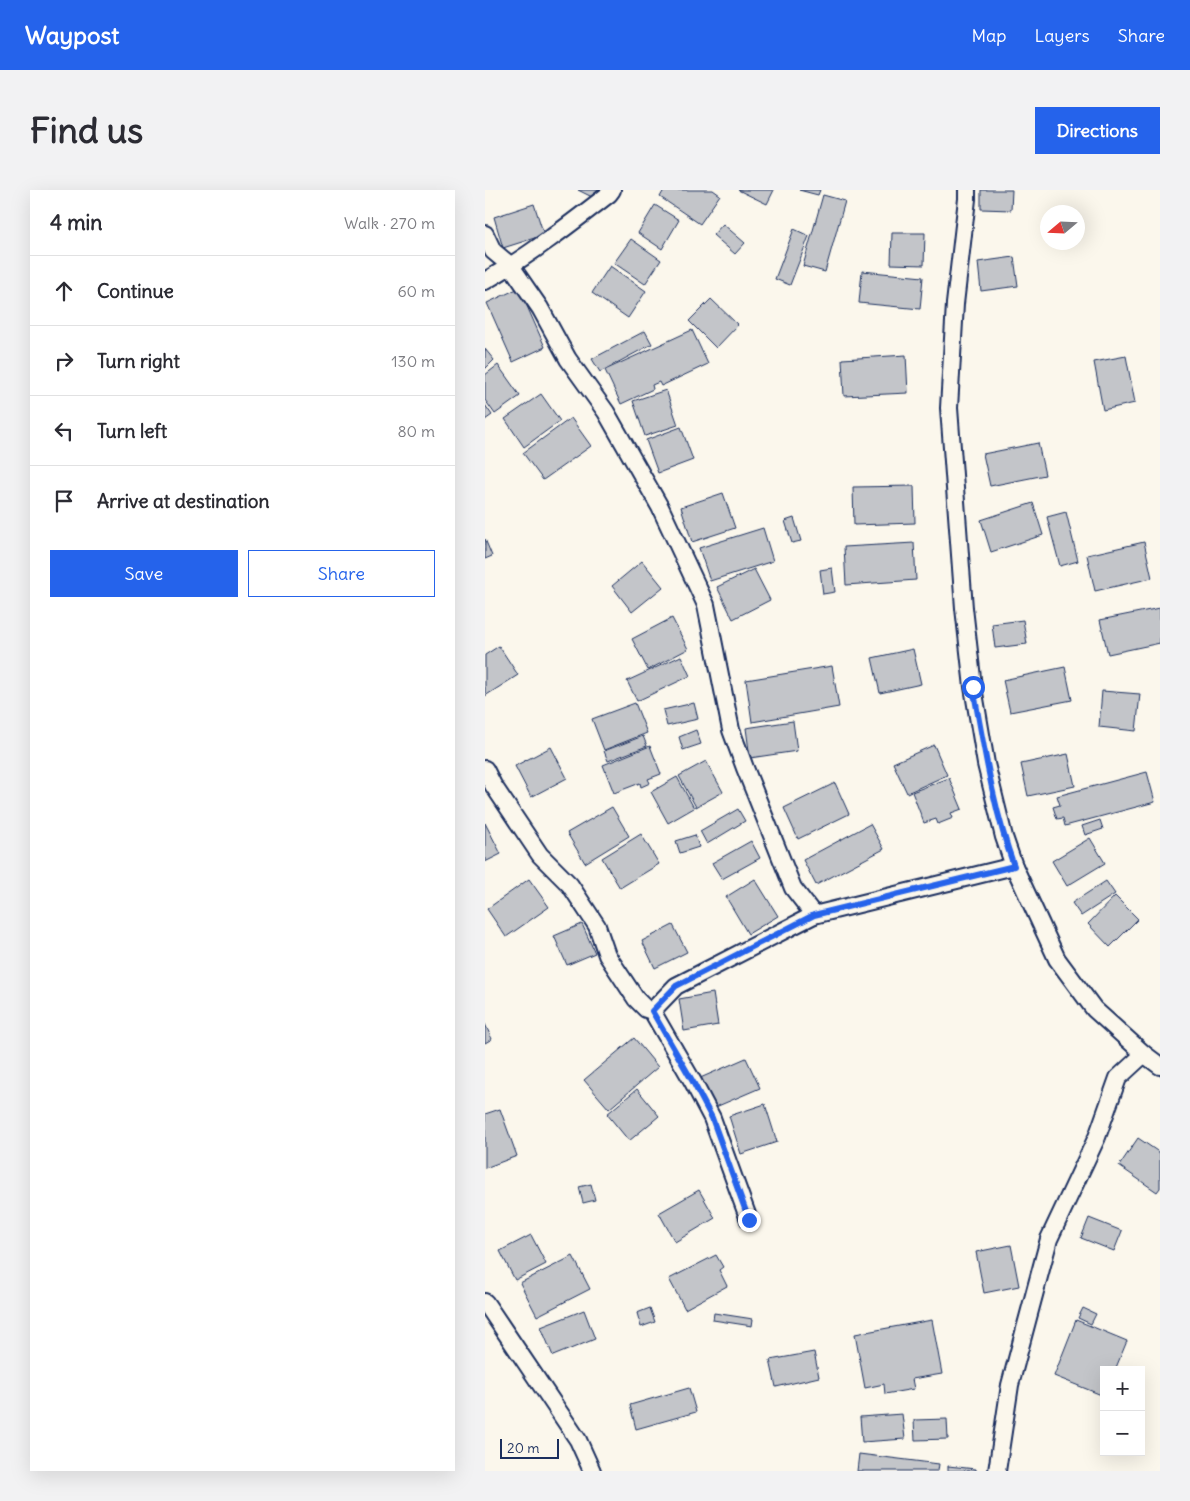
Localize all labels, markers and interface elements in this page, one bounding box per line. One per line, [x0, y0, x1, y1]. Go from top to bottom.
text: Waypost [25, 20, 119, 50]
text: Map [971, 24, 1006, 47]
text: Layers [1034, 24, 1090, 47]
text: Share [1118, 24, 1165, 47]
button: Directions [1035, 107, 1160, 154]
text: Find us [30, 108, 143, 152]
north arrow [1040, 205, 1085, 250]
text: 4 min [50, 209, 102, 236]
text: Walk · 270 m [344, 213, 435, 233]
icon: ahead [50, 277, 78, 305]
text: Continue [97, 279, 174, 303]
text: 60 m [397, 281, 435, 301]
icon: right [50, 347, 78, 375]
text: Turn right [97, 349, 180, 373]
text: 130 m [391, 351, 435, 371]
icon: left [50, 417, 78, 445]
text: Turn left [97, 419, 167, 443]
text: 80 m [397, 421, 435, 441]
icon: arrive [50, 487, 78, 515]
text: Arrive at destination [97, 489, 270, 513]
button: Save [50, 550, 238, 597]
button: Share [248, 550, 435, 597]
route start [962, 676, 985, 699]
route end [738, 1209, 761, 1232]
map controls [1100, 1366, 1145, 1456]
button: + [1100, 1366, 1145, 1411]
button: − [1100, 1411, 1145, 1456]
scale bar [500, 1436, 559, 1459]
text: 20 m [507, 1439, 540, 1457]

